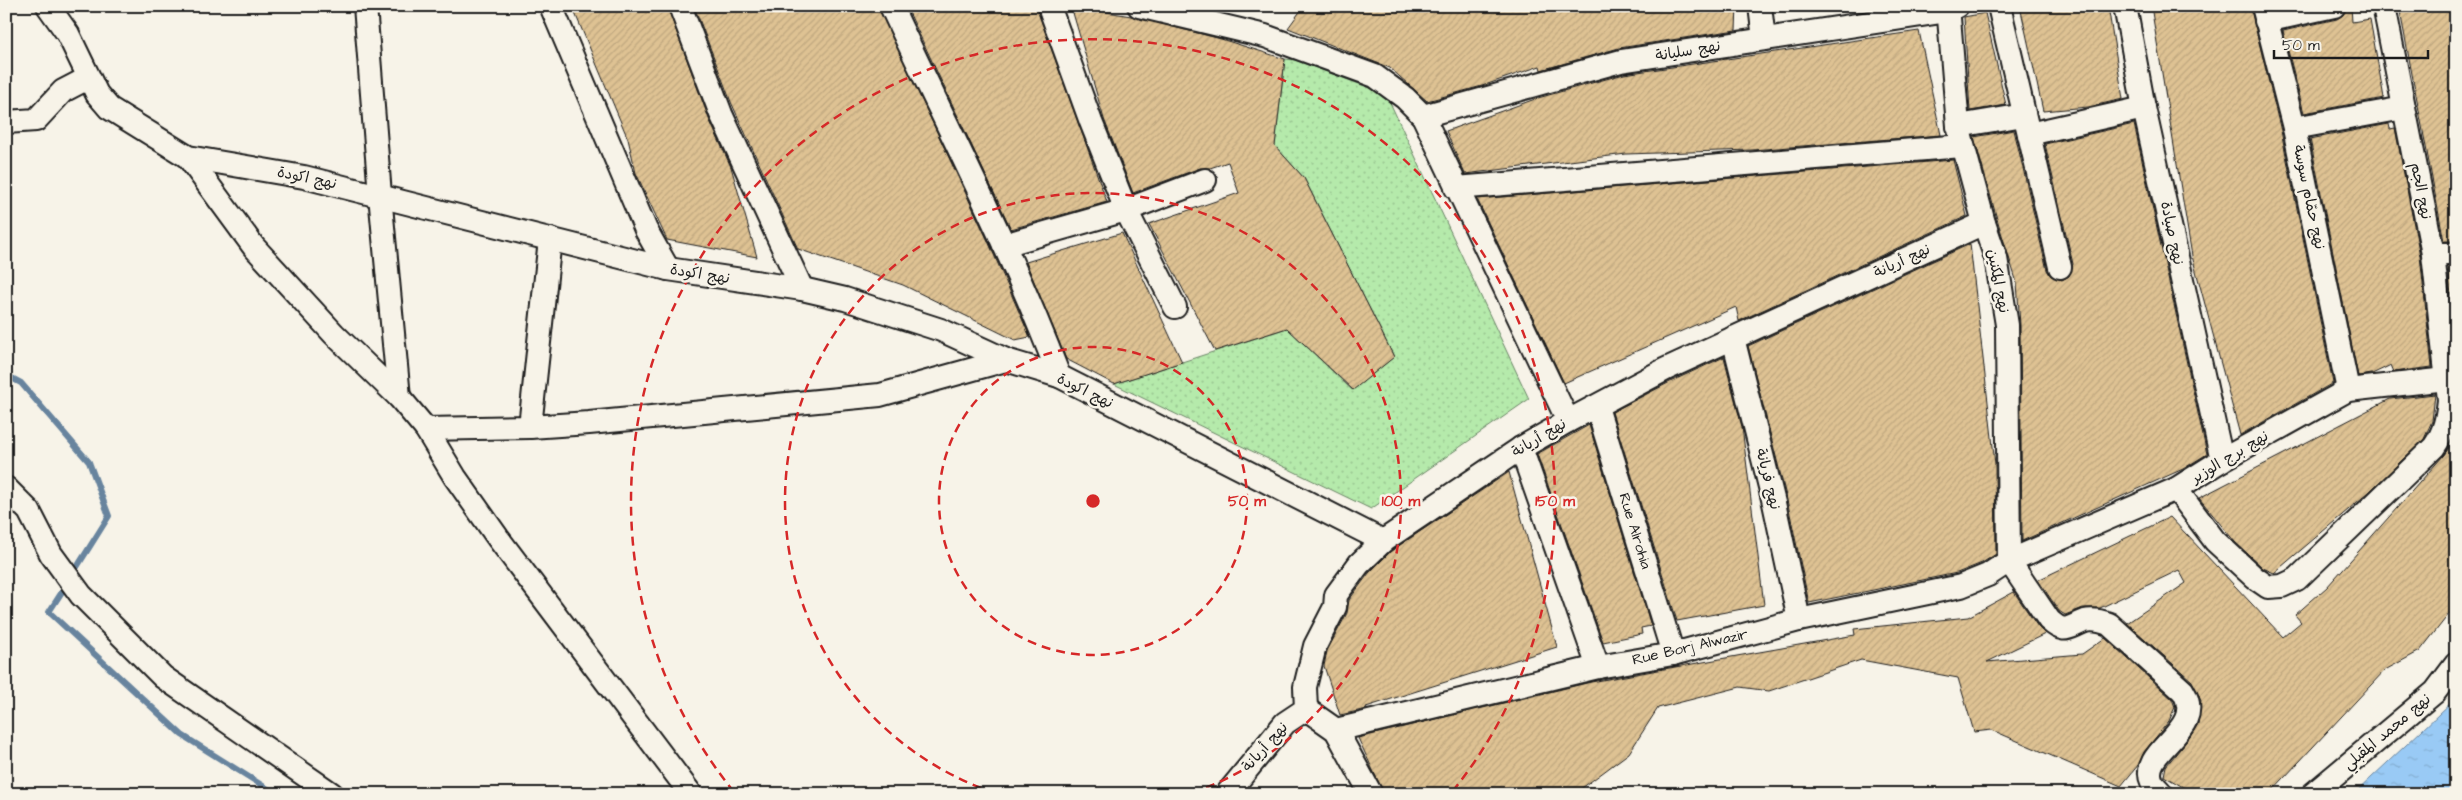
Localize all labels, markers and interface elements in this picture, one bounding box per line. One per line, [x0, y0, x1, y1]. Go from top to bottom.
scale bar [2274, 28, 2428, 60]
street label: نهج سليانة [1654, 35, 1722, 67]
text: 50 m [2282, 35, 2320, 56]
street label: نهج حمّام سوسة [2288, 143, 2330, 251]
street label: نهج اكودة [275, 161, 339, 195]
street label: نهج الجم [2404, 161, 2437, 221]
street label: نهج صيادة [2155, 199, 2189, 267]
street label: نهج أريانة [1870, 239, 1934, 283]
street label: نهج المكنين [1982, 247, 2014, 315]
street label: نهج اكودة [669, 259, 731, 289]
street label: نهج اكودة [1053, 368, 1117, 414]
street label: نهج أريانة [1508, 413, 1570, 463]
street label: نهج برج الوزير [2186, 426, 2273, 489]
street label: نهج فريانة [1750, 446, 1786, 512]
street label: Rue Alrohia [1613, 490, 1657, 572]
text: 50 m [1228, 491, 1266, 512]
text: 100 m [1382, 491, 1421, 512]
text: 150 m [1535, 491, 1575, 512]
centre of rings [1084, 492, 1102, 510]
street label: Rue Borj Alwazir [1630, 623, 1750, 671]
street label: نهج محمد المقبلي [2339, 689, 2437, 776]
street label: نهج أريانة [1237, 718, 1293, 776]

